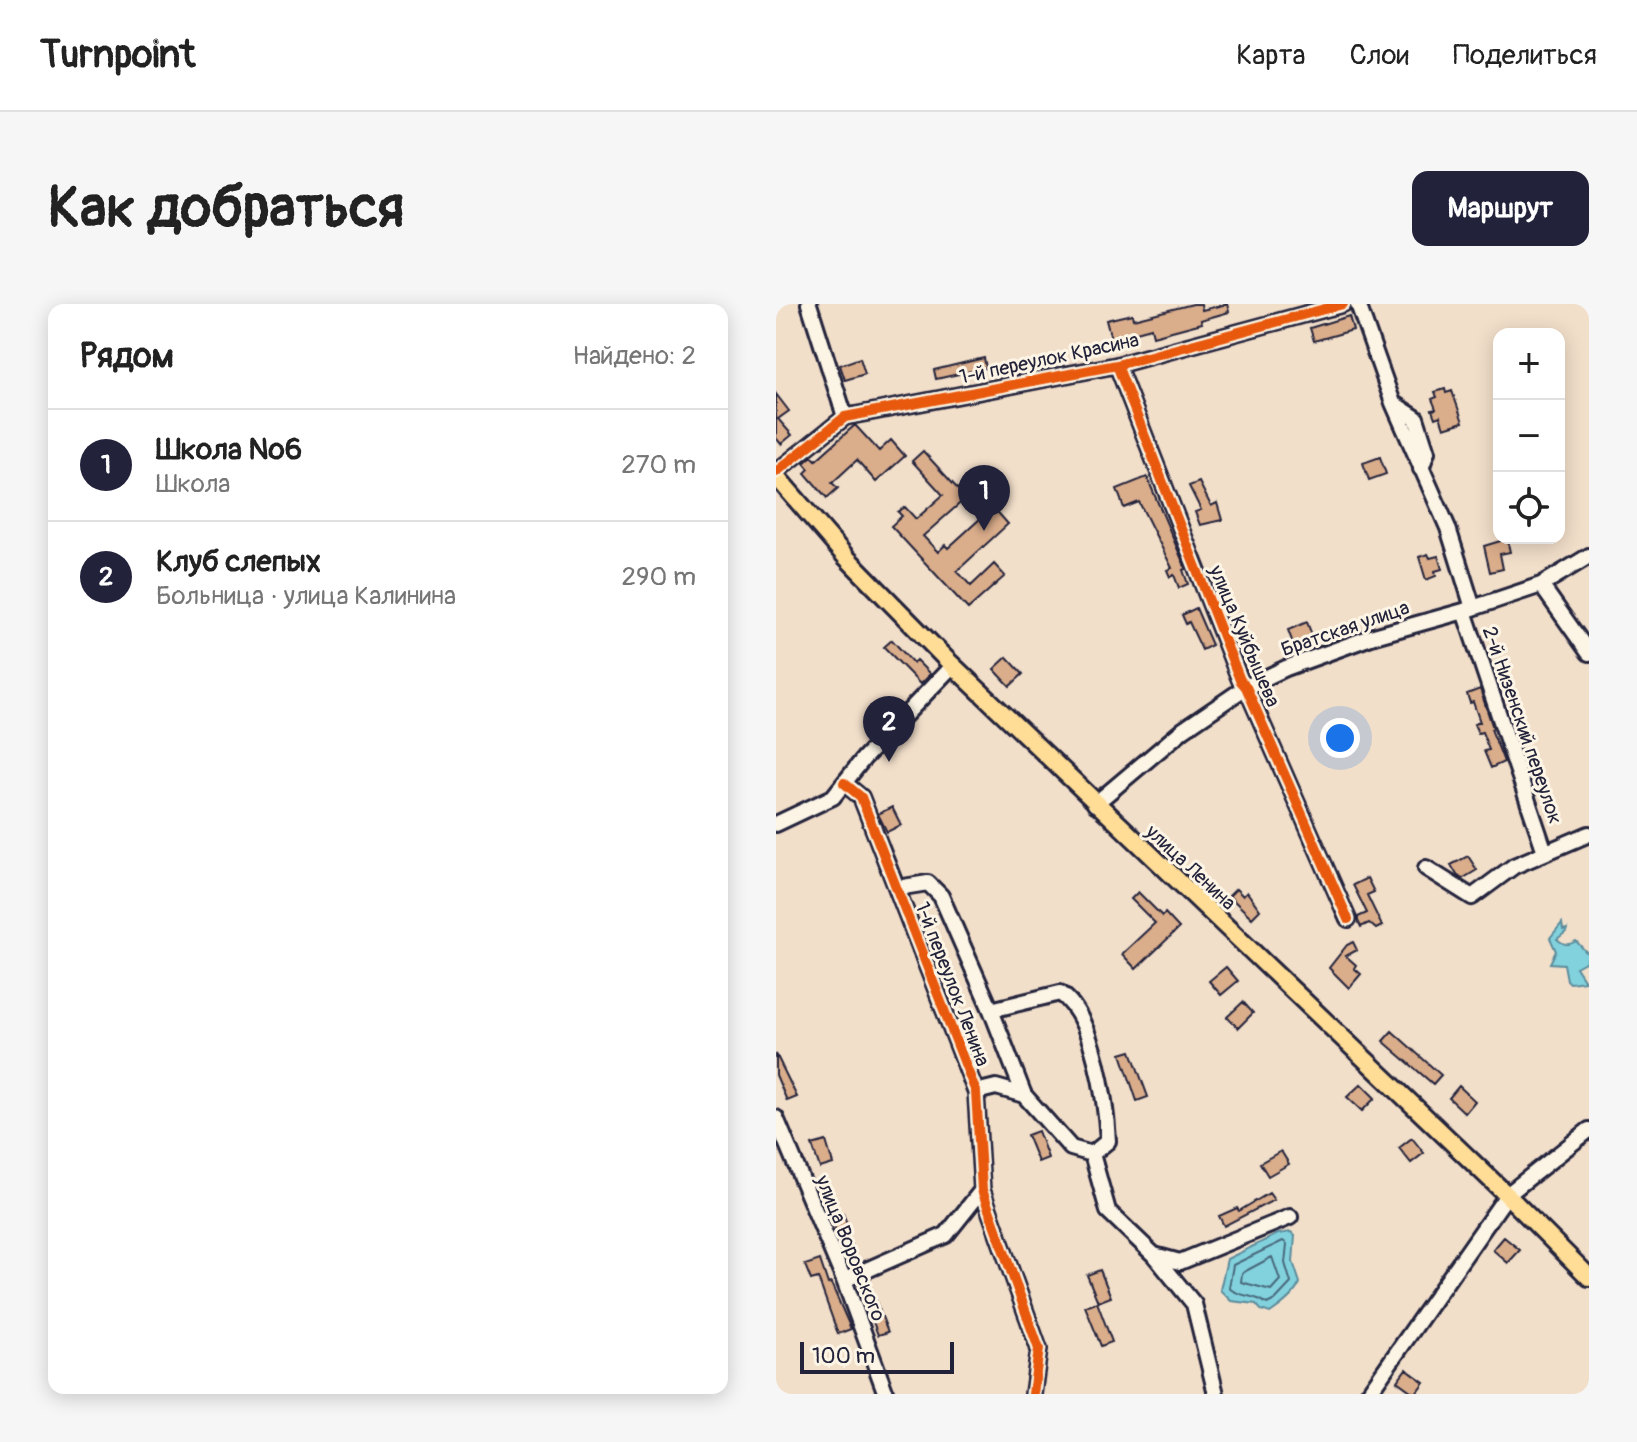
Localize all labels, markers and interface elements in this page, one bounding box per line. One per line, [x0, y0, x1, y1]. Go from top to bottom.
text: Turnpoint [40, 31, 195, 79]
text: Карта [1236, 38, 1306, 73]
text: Слои [1350, 38, 1409, 73]
text: Поделиться [1453, 38, 1597, 73]
button: Маршрут [1412, 171, 1589, 246]
text: Как добраться [48, 174, 404, 243]
street label: 1-й переулок Красина [957, 327, 1141, 390]
map controls [1493, 328, 1565, 544]
button: + [1493, 328, 1565, 400]
text: Рядом [80, 335, 174, 378]
text: Найдено: 2 [572, 340, 696, 372]
button: − [1493, 400, 1565, 472]
text: Школа №6 [156, 431, 302, 468]
text: 1 [101, 449, 111, 481]
text: 270 m [621, 449, 696, 481]
pin: 1 [958, 465, 1010, 531]
text: Школа [156, 468, 230, 500]
button: locate [1493, 472, 1565, 544]
text: Клуб слепых [156, 543, 321, 580]
text: 2 [99, 561, 113, 593]
text: 290 m [622, 561, 696, 593]
street label: улица Куйбышева [1203, 561, 1286, 711]
text: Больница · улица Калинина [156, 580, 456, 612]
street label: Братская улица [1278, 595, 1413, 662]
street label: 2-й Низенский переулок [1477, 623, 1568, 827]
pin: 2 [863, 696, 915, 762]
your location [1320, 718, 1360, 758]
street label: улица Ленина [1140, 819, 1241, 915]
street label: 1-й переулок Ленина [910, 898, 995, 1070]
street label: улица Воровского [810, 1171, 891, 1325]
scale bar [800, 1338, 954, 1374]
text: 100 m [812, 1342, 875, 1370]

